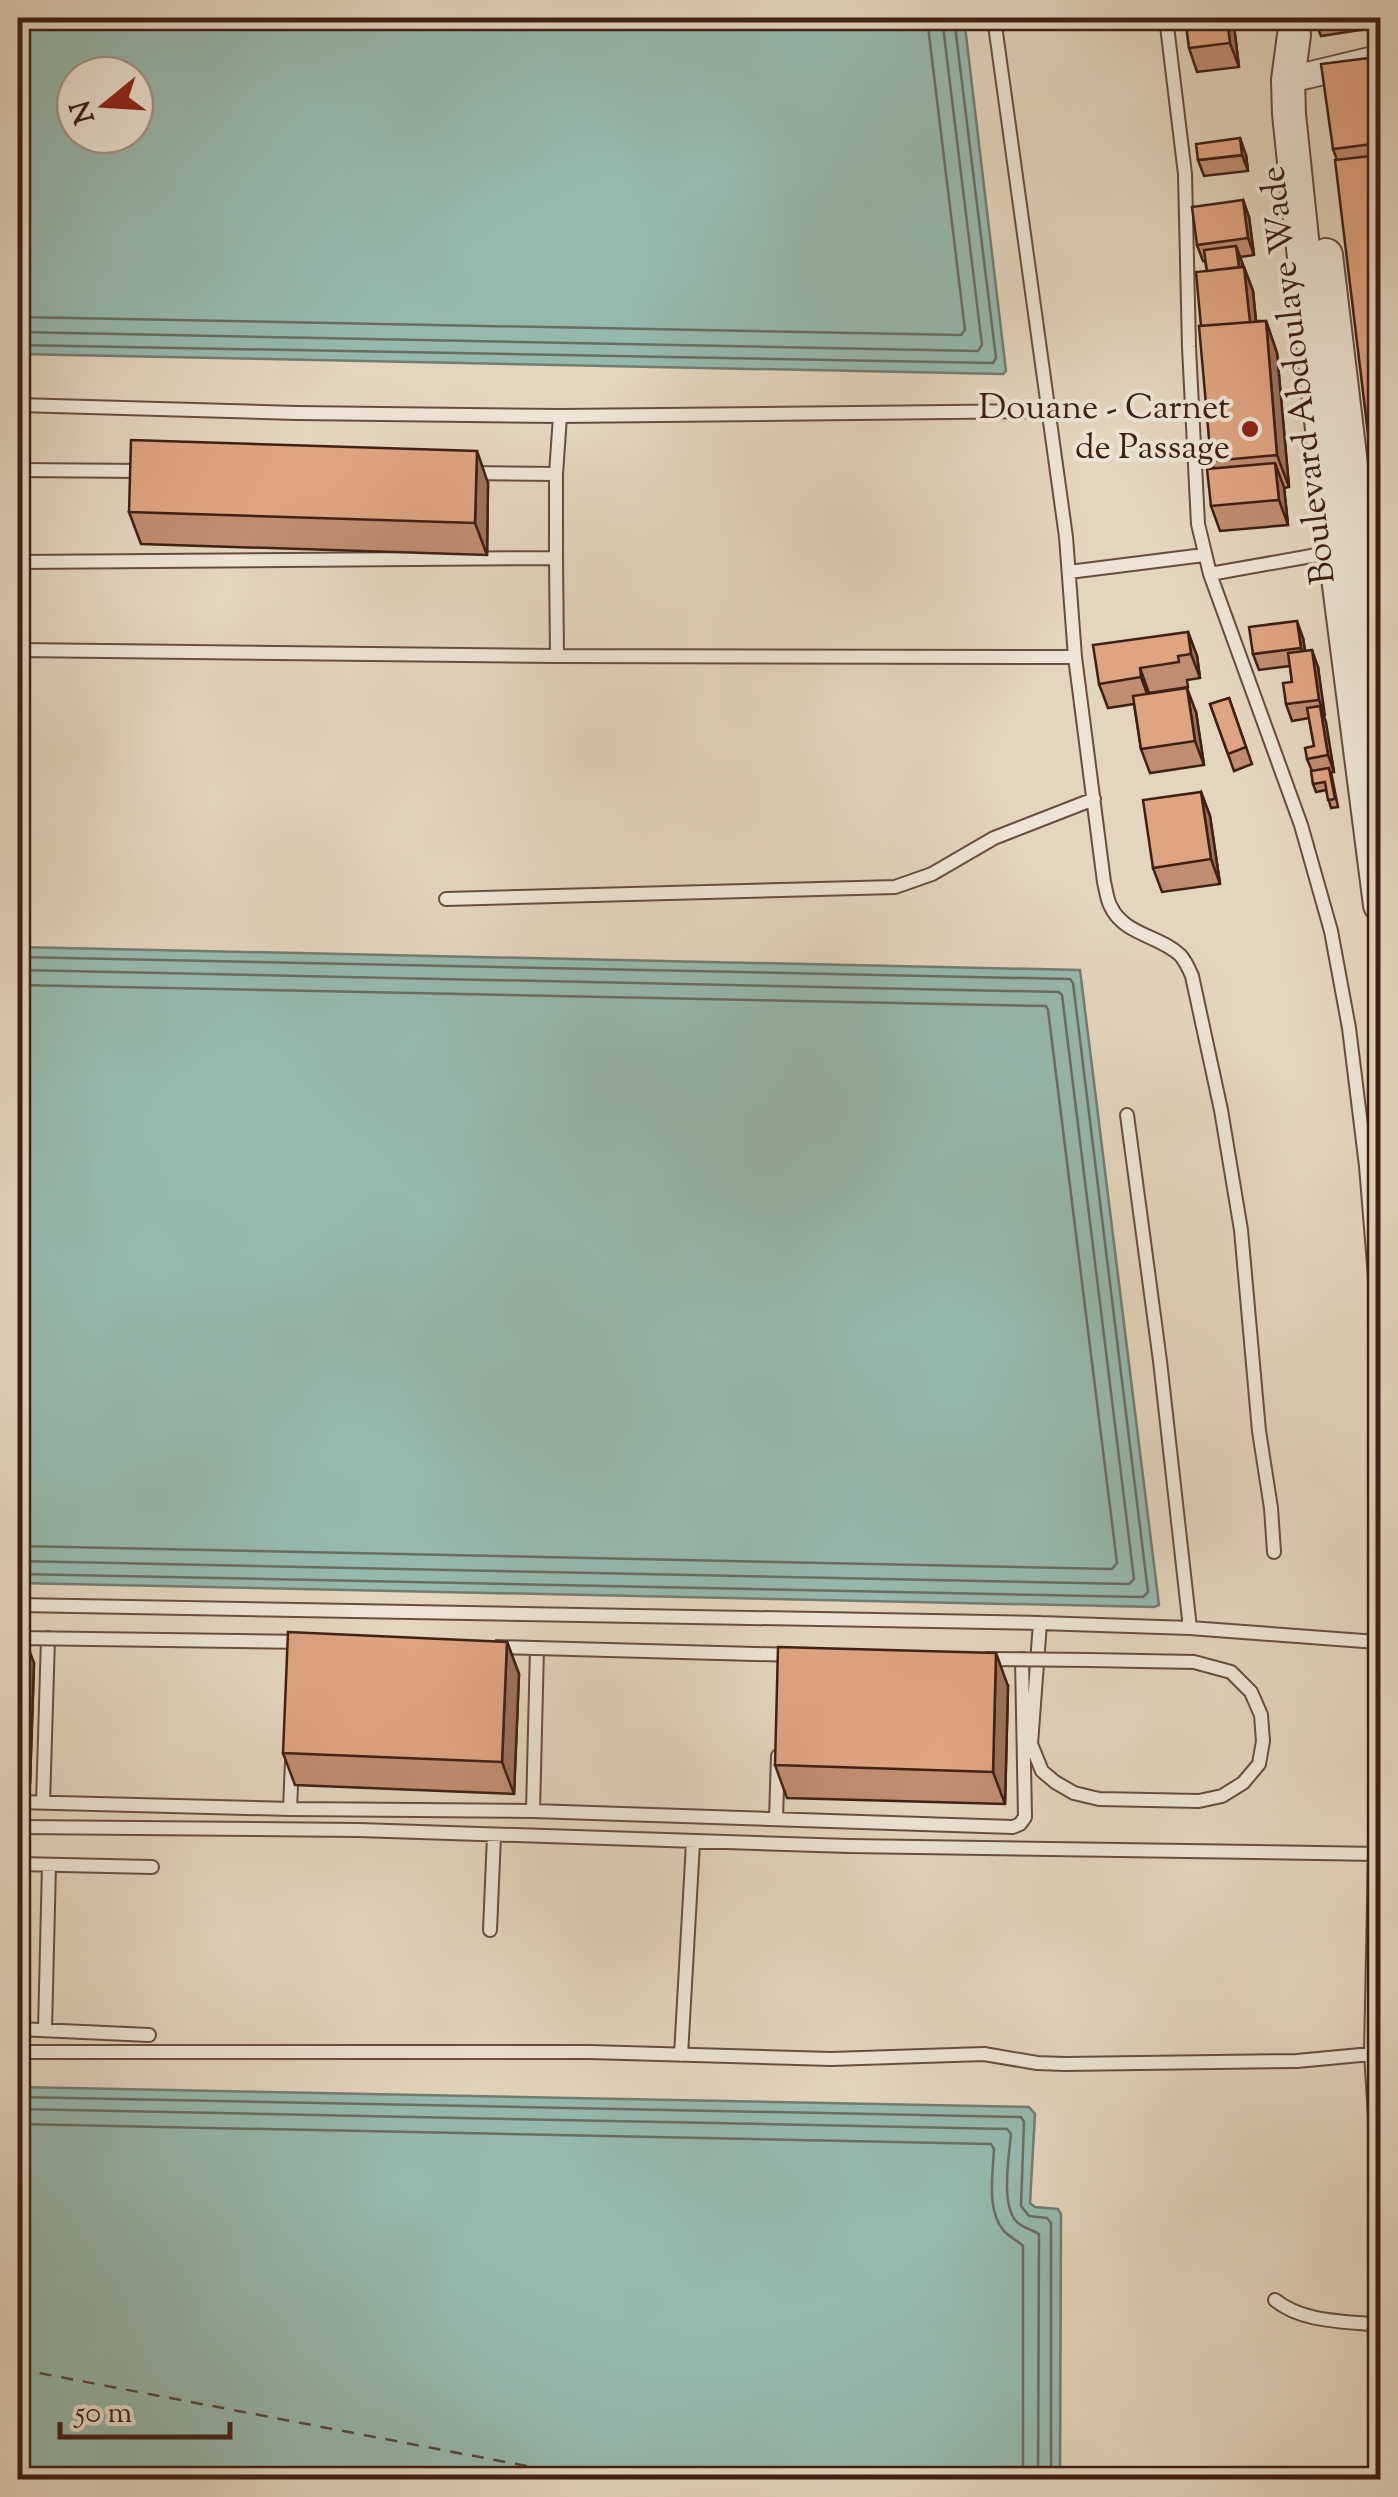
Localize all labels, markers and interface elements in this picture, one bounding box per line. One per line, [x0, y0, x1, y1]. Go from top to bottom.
north arrow [55, 55, 155, 155]
text: N [62, 95, 107, 129]
street label: Boulevard Abdoulaye Wade [1249, 163, 1351, 587]
place label: Douane - Carnet de Passage [978, 384, 1230, 475]
marker: Douane - Carnet de Passage [1239, 418, 1261, 440]
scale bar [60, 2377, 230, 2439]
text: 50 m [73, 2393, 133, 2436]

